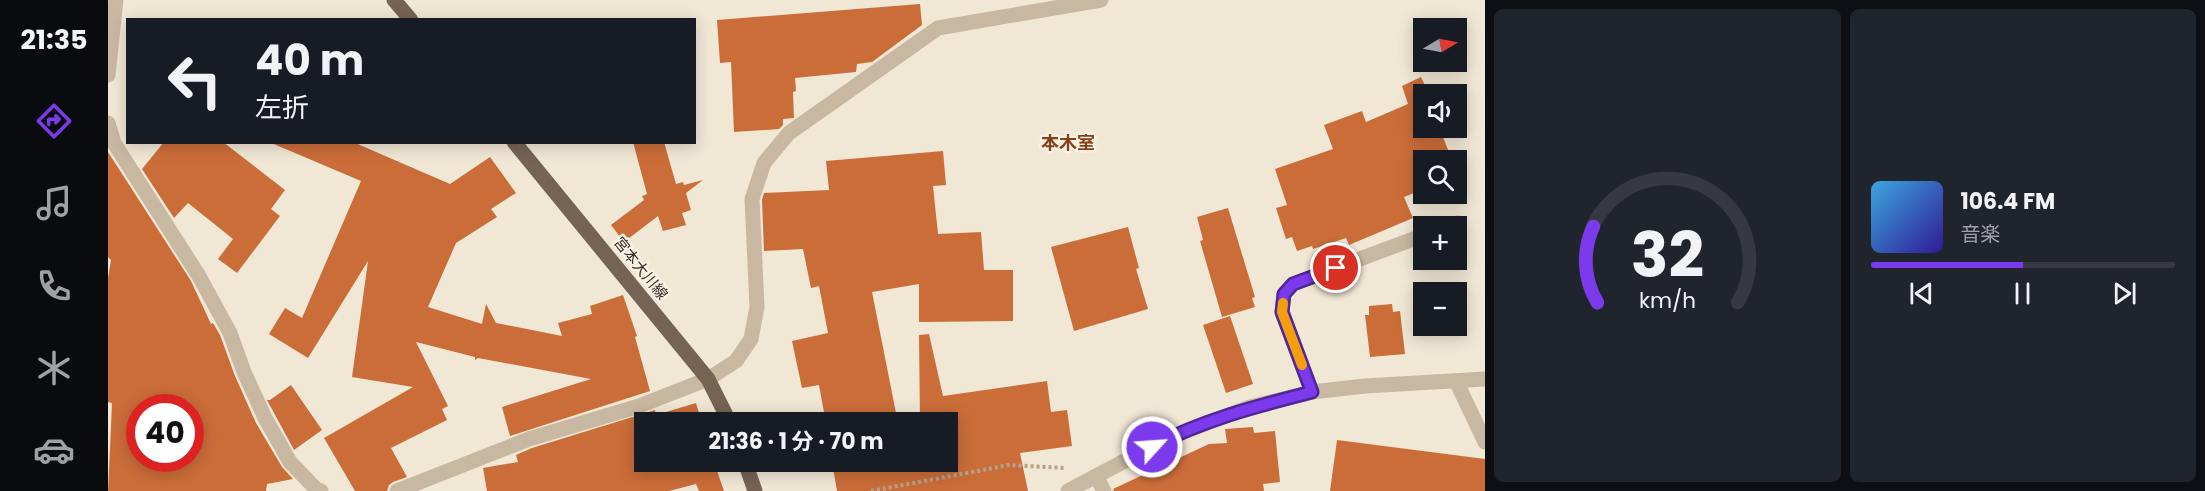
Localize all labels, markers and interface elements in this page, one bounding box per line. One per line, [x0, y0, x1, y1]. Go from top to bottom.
north arrow [1413, 18, 1467, 72]
map controls [1413, 18, 1467, 336]
text: 21:35 [20, 21, 88, 58]
text: 40 m [255, 31, 364, 90]
icon: left [156, 42, 234, 120]
button: sound [1413, 84, 1467, 138]
text: 左折 [255, 89, 309, 126]
icon: directions [33, 100, 75, 142]
district label: 本木室 [1041, 130, 1095, 155]
button: search [1413, 150, 1467, 204]
icon: music [33, 182, 75, 224]
text: 106.4 FM [1961, 186, 2055, 217]
text: 32 [1631, 211, 1704, 299]
button: + [1413, 216, 1467, 270]
text: 音楽 [1961, 220, 2001, 248]
street label: 宮本大川線 [609, 232, 673, 304]
pin [1310, 242, 1361, 293]
icon: arrive [1319, 251, 1352, 284]
icon: phone [33, 265, 75, 307]
icon: previous [1905, 277, 1938, 310]
icon: pause [2006, 277, 2039, 310]
icon: next [2108, 277, 2141, 310]
button: − [1413, 282, 1467, 336]
text: km/h [1639, 285, 1696, 316]
icon: climate [33, 347, 75, 389]
speed limit sign: 40 [126, 394, 204, 472]
position arrow [1120, 415, 1184, 479]
text: 21:36 · 1 分 · 70 m [708, 426, 884, 457]
icon: car [33, 429, 75, 471]

